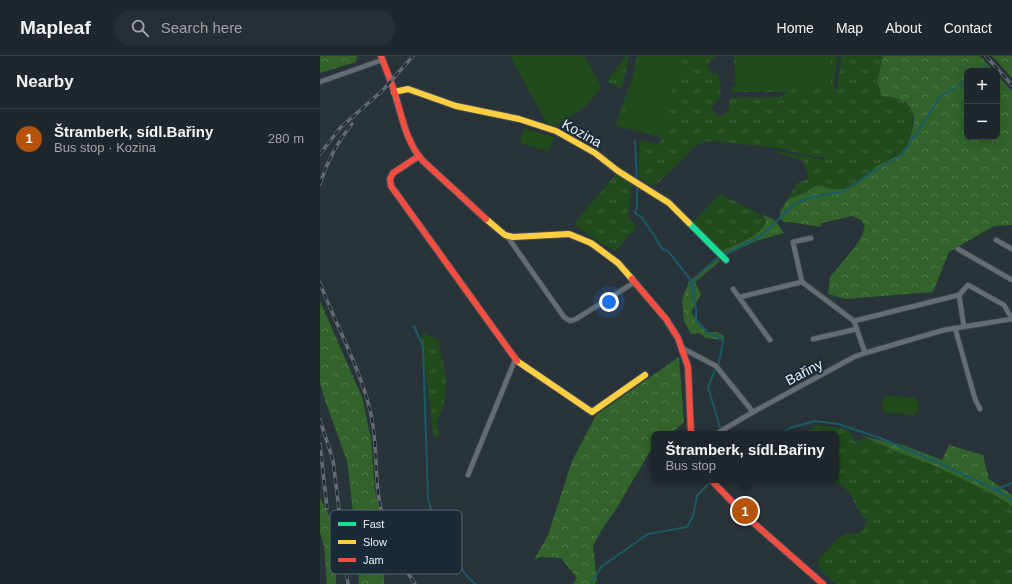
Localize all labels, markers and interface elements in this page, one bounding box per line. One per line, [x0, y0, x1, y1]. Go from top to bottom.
search box [115, 10, 395, 46]
text: Mapleaf [20, 17, 91, 38]
icon: search [129, 17, 151, 39]
text: Search here [161, 19, 242, 36]
text: Home [777, 20, 814, 36]
text: Map [836, 20, 863, 36]
text: About [885, 20, 922, 36]
text: Contact [944, 20, 992, 36]
map controls [964, 68, 1000, 140]
button: + [964, 68, 1000, 104]
text: Nearby [16, 72, 74, 91]
button: − [964, 104, 1000, 140]
street label: Kozina [559, 116, 605, 150]
text: Štramberk, sídl.Bařiny [54, 123, 213, 140]
text: 1 [25, 131, 33, 146]
text: 280 m [268, 131, 304, 146]
text: Bus stop · Kozina [54, 140, 156, 155]
your location [599, 292, 619, 312]
street label: Bařiny [783, 356, 825, 388]
popup [651, 431, 839, 483]
text: Štramberk, sídl.Bařiny [665, 441, 825, 458]
text: Bus stop [665, 458, 716, 473]
pin: 1 [732, 496, 758, 526]
legend [330, 510, 462, 574]
text: Fast [363, 518, 384, 530]
text: Slow [363, 536, 387, 548]
text: Jam [363, 554, 384, 566]

